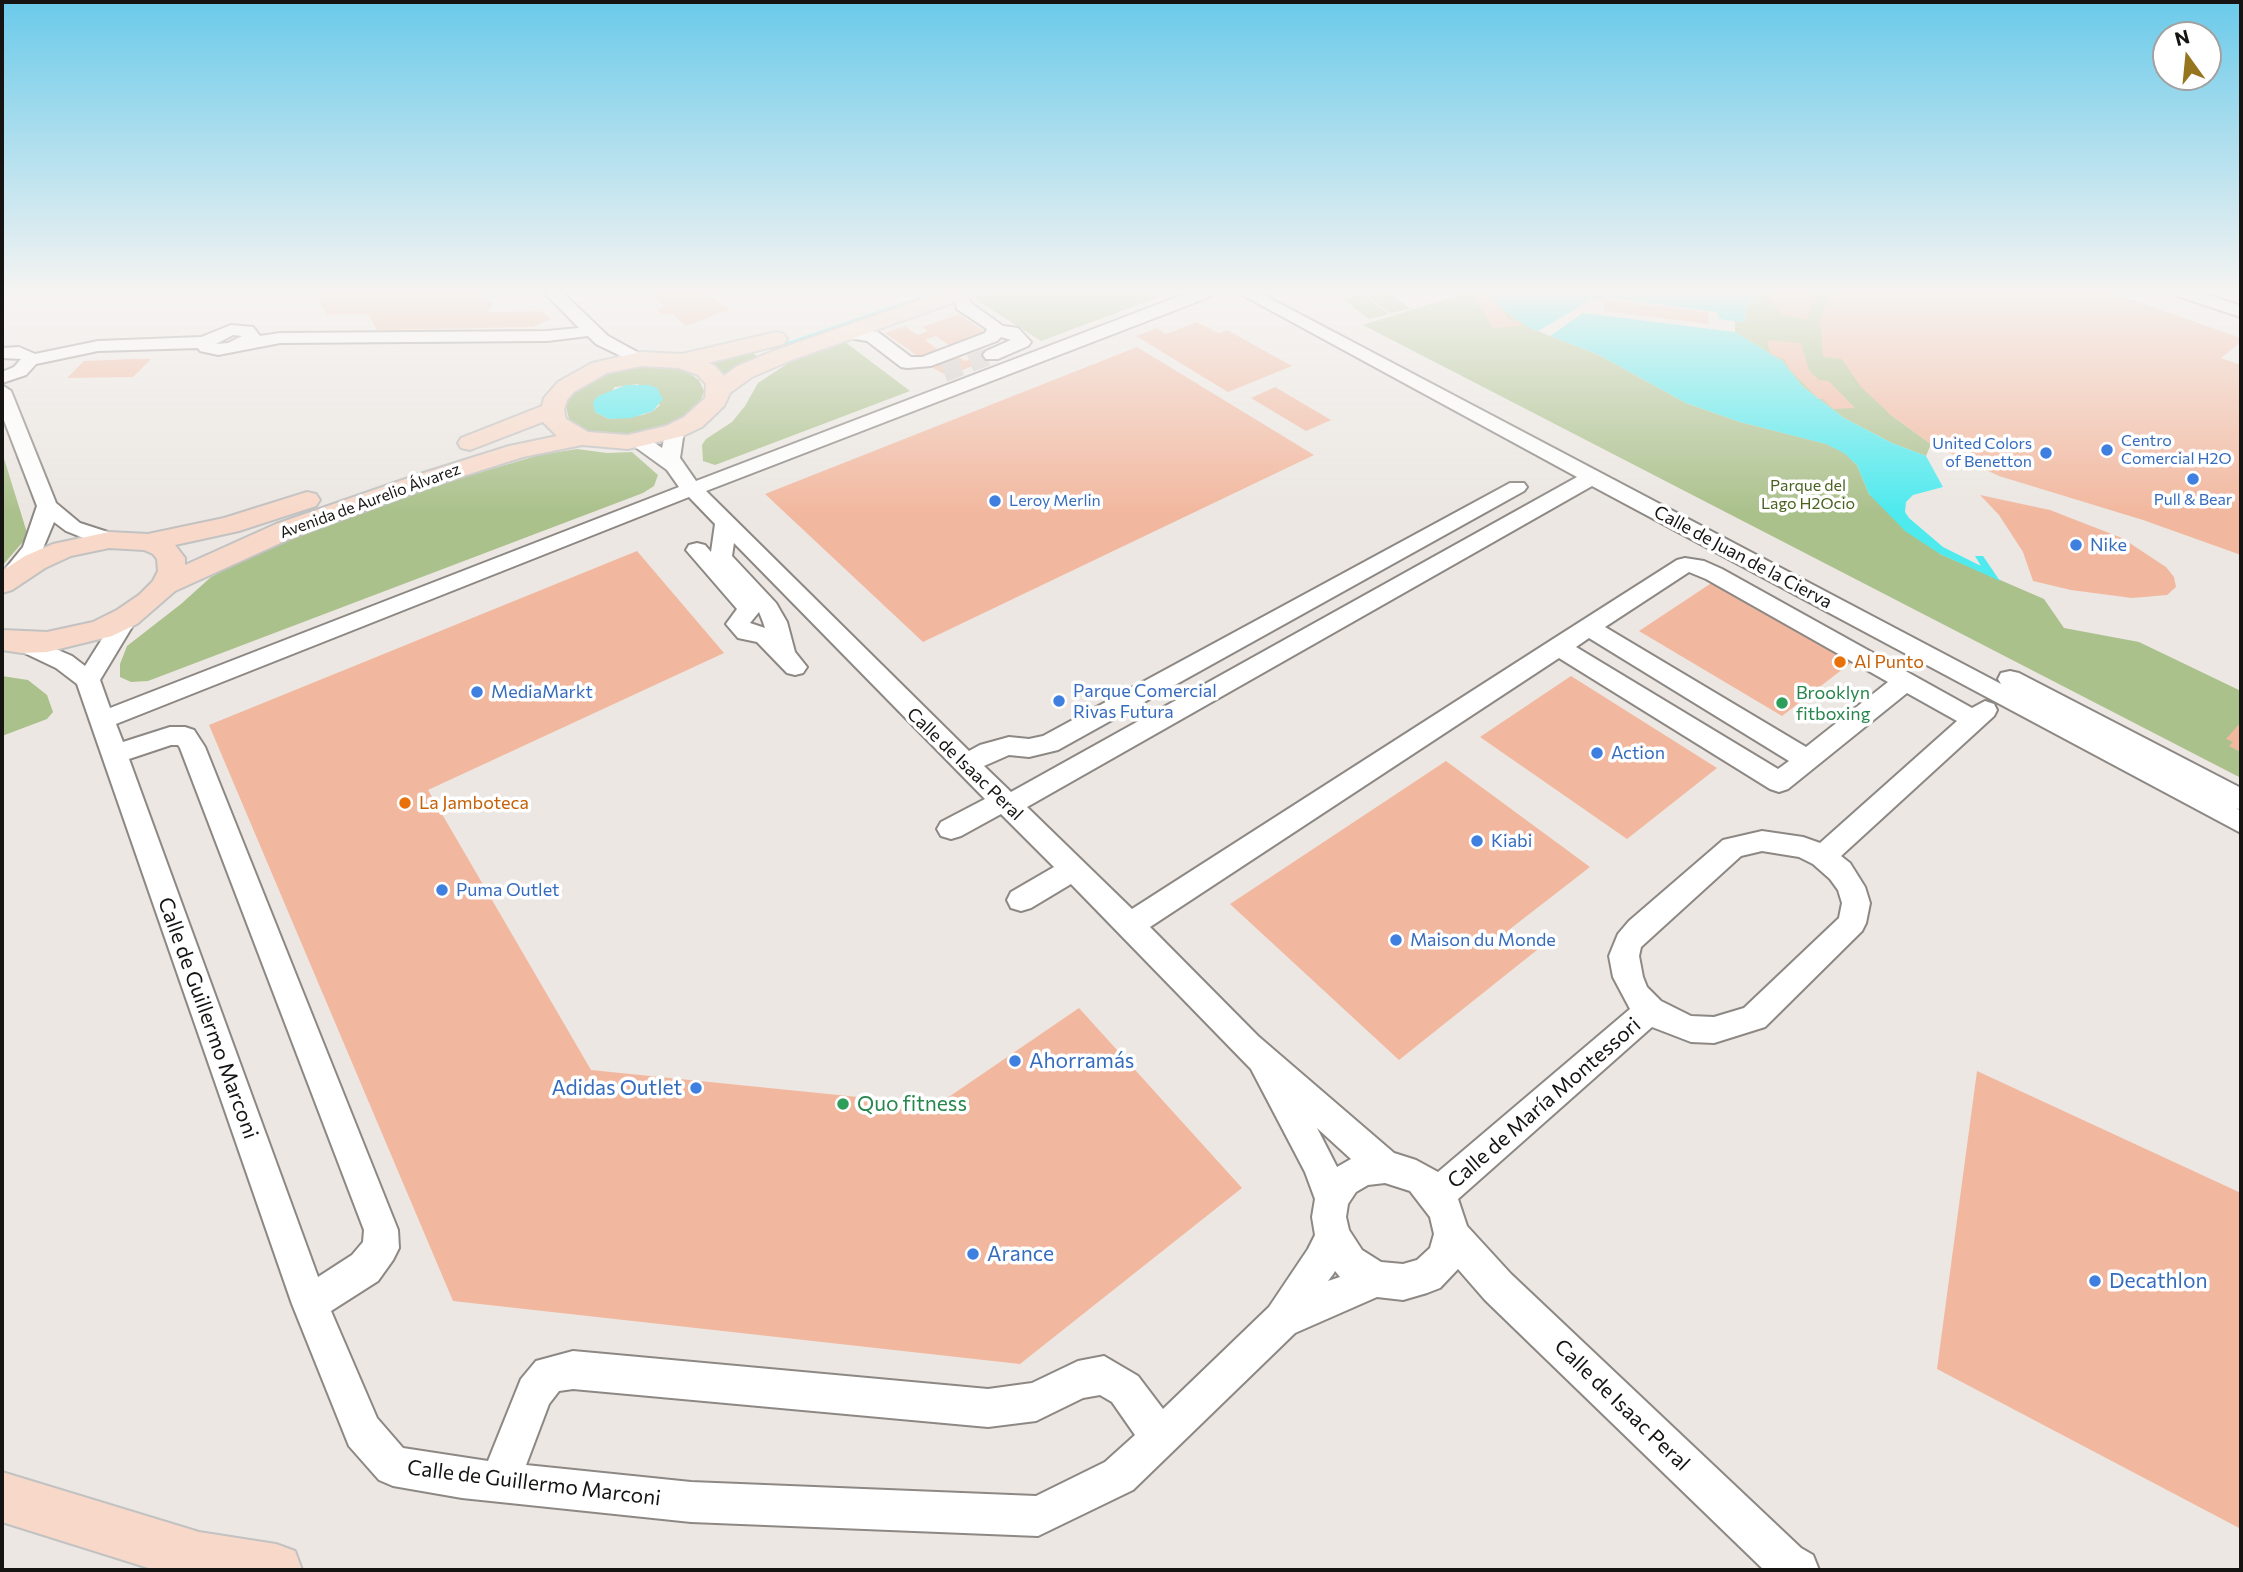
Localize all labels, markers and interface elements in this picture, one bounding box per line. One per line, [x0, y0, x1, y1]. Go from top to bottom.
north arrow [2152, 21, 2222, 91]
text: N [2172, 24, 2192, 50]
place label: Centro Comercial H2O [2121, 431, 2231, 469]
place label: United Colors of Benetton [1932, 434, 2032, 472]
marker: Centro Comercial H2O [2099, 442, 2115, 458]
marker: United Colors of Benetton [2038, 445, 2054, 461]
street label: Avenida de Aurelio Álvarez [277, 459, 463, 543]
marker: Pull & Bear [2185, 471, 2201, 487]
park label: Parque del Lago H2Ocio [1761, 476, 1855, 514]
place label: Pull & Bear [2154, 490, 2232, 510]
place label: Leroy Merlin [1009, 491, 1101, 511]
marker: Leroy Merlin [987, 493, 1003, 509]
street label: Calle de Juan de la Cierva [1650, 501, 1836, 613]
place label: Nike [2090, 534, 2127, 556]
marker: Nike [2068, 537, 2084, 553]
place label: Al Punto [1854, 651, 1924, 673]
marker: Al Punto [1832, 654, 1848, 670]
place label: Parque Comercial Rivas Futura [1073, 680, 1217, 722]
place label: MediaMarkt [491, 681, 593, 703]
place label: Brooklyn fitboxing [1796, 682, 1870, 724]
marker: MediaMarkt [469, 684, 485, 700]
marker: Parque Comercial Rivas Futura [1051, 693, 1067, 709]
marker: Brooklyn fitboxing [1774, 695, 1790, 711]
street label: Calle de Isaac Peral [902, 703, 1028, 825]
place label: Action [1611, 742, 1665, 764]
marker: Action [1589, 745, 1605, 761]
place label: La Jamboteca [419, 792, 529, 814]
marker: La Jamboteca [397, 795, 413, 811]
place label: Kiabi [1491, 830, 1532, 852]
marker: Kiabi [1469, 833, 1485, 849]
place label: Puma Outlet [456, 879, 559, 901]
marker: Puma Outlet [434, 882, 450, 898]
street label: Calle de Guillermo Marconi [153, 894, 263, 1142]
place label: Maison du Monde [1410, 929, 1556, 951]
marker: Maison du Monde [1388, 932, 1404, 948]
street label: Calle de María Montessori [1442, 1012, 1646, 1194]
place label: Ahorramás [1029, 1048, 1134, 1074]
marker: Ahorramás [1007, 1053, 1023, 1069]
place label: Adidas Outlet [551, 1075, 682, 1101]
marker: Adidas Outlet [688, 1080, 704, 1096]
place label: Quo fitness [857, 1091, 967, 1117]
marker: Quo fitness [835, 1096, 851, 1112]
place label: Arance [987, 1241, 1054, 1267]
marker: Arance [965, 1246, 981, 1262]
place label: Decathlon [2109, 1268, 2207, 1294]
marker: Decathlon [2087, 1273, 2103, 1289]
street label: Calle de Isaac Peral [1549, 1334, 1695, 1476]
street label: Calle de Guillermo Marconi [406, 1455, 662, 1511]

